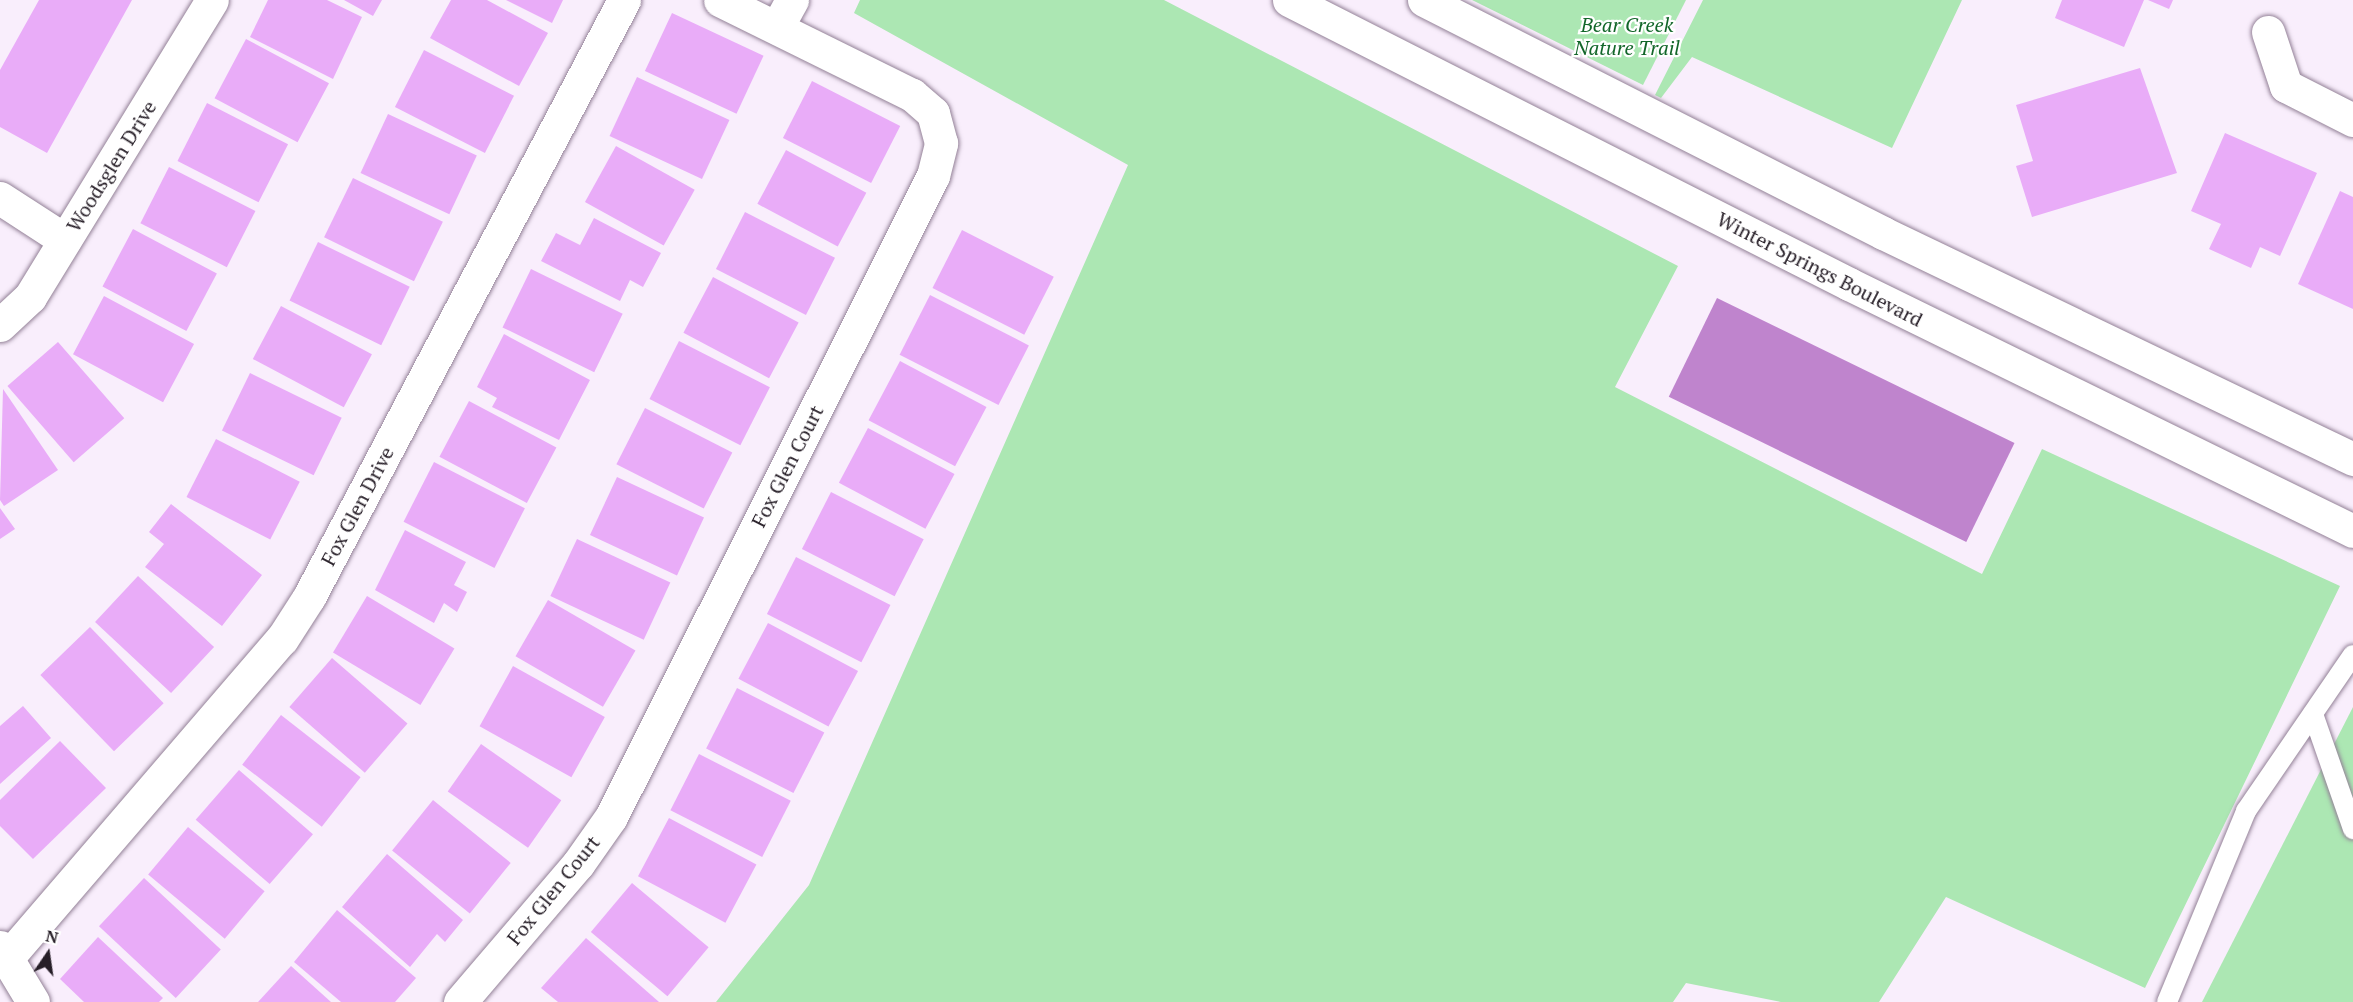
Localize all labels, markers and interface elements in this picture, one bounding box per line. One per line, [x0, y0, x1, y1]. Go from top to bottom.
park label: Bear Creek Nature Trail [1574, 13, 1680, 60]
street label: Woodsglen Drive [61, 96, 161, 236]
street label: Winter Springs Boulevard [1713, 207, 1927, 331]
street label: Fox Glen Court [746, 401, 828, 531]
street label: Fox Glen Drive [316, 442, 398, 570]
street label: Fox Glen Court [502, 831, 604, 949]
north arrow [18, 924, 78, 984]
text: N [44, 924, 60, 949]

